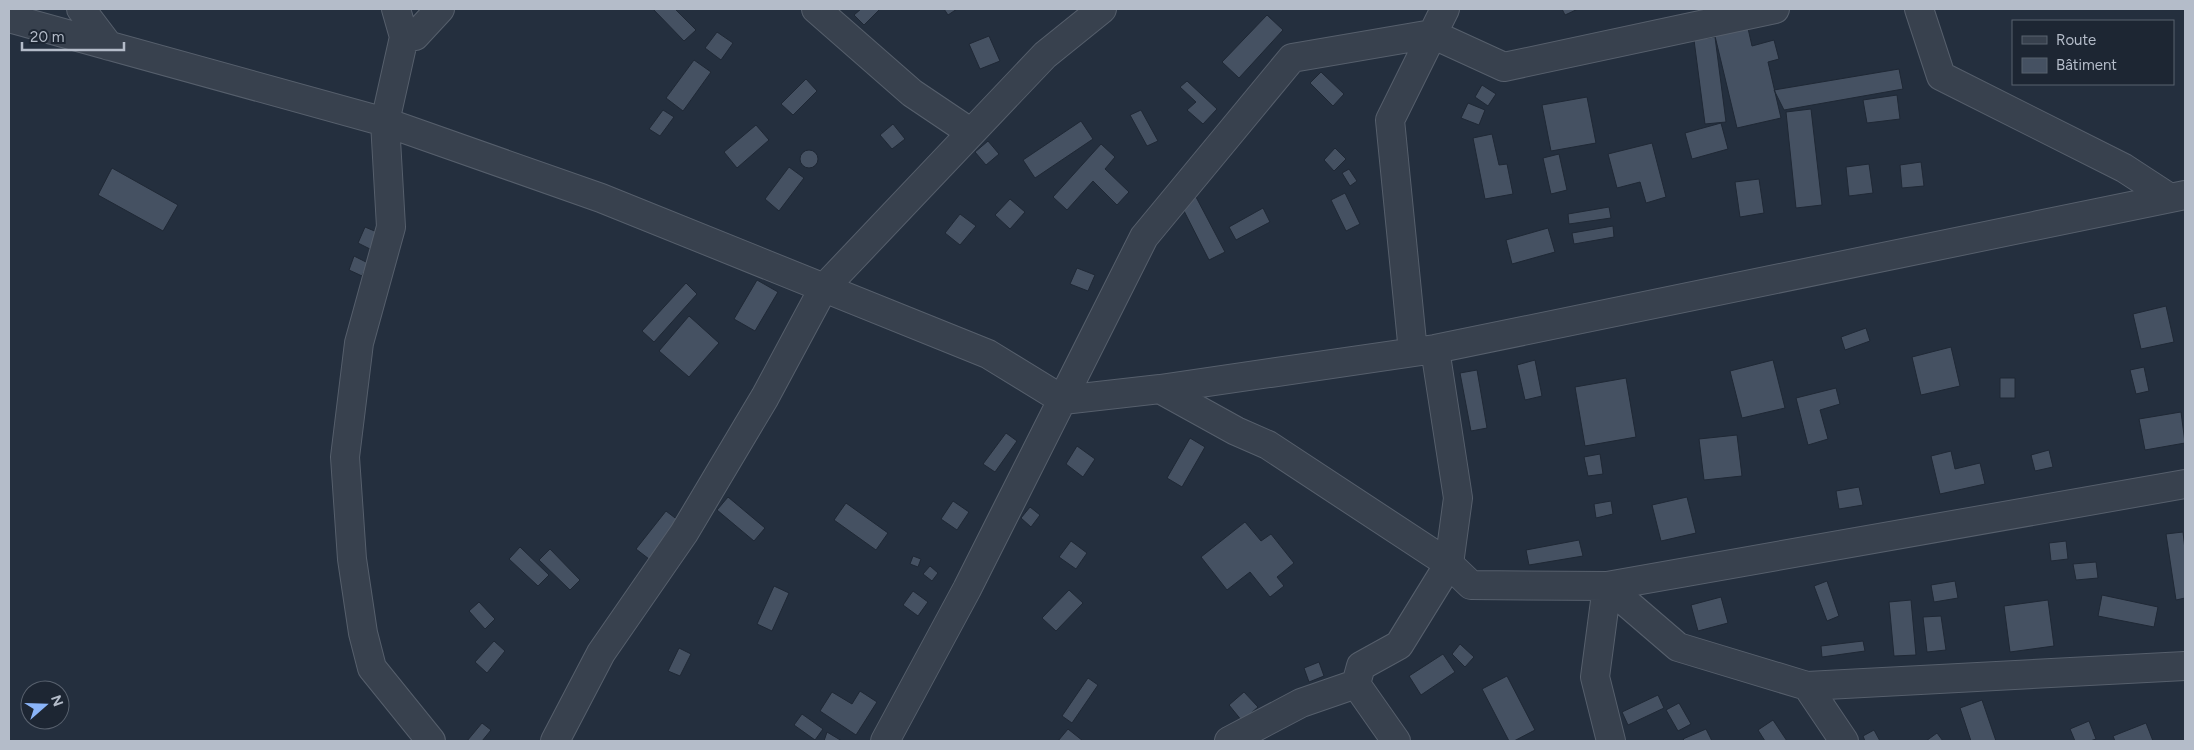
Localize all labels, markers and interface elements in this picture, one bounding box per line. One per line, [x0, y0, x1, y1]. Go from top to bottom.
scale bar [22, 20, 125, 52]
legend [2012, 20, 2174, 85]
text: 20 m [30, 28, 64, 46]
text: Route [2056, 31, 2096, 49]
text: Bâtiment [2056, 56, 2117, 74]
north arrow [20, 680, 70, 730]
text: N [47, 693, 67, 709]

